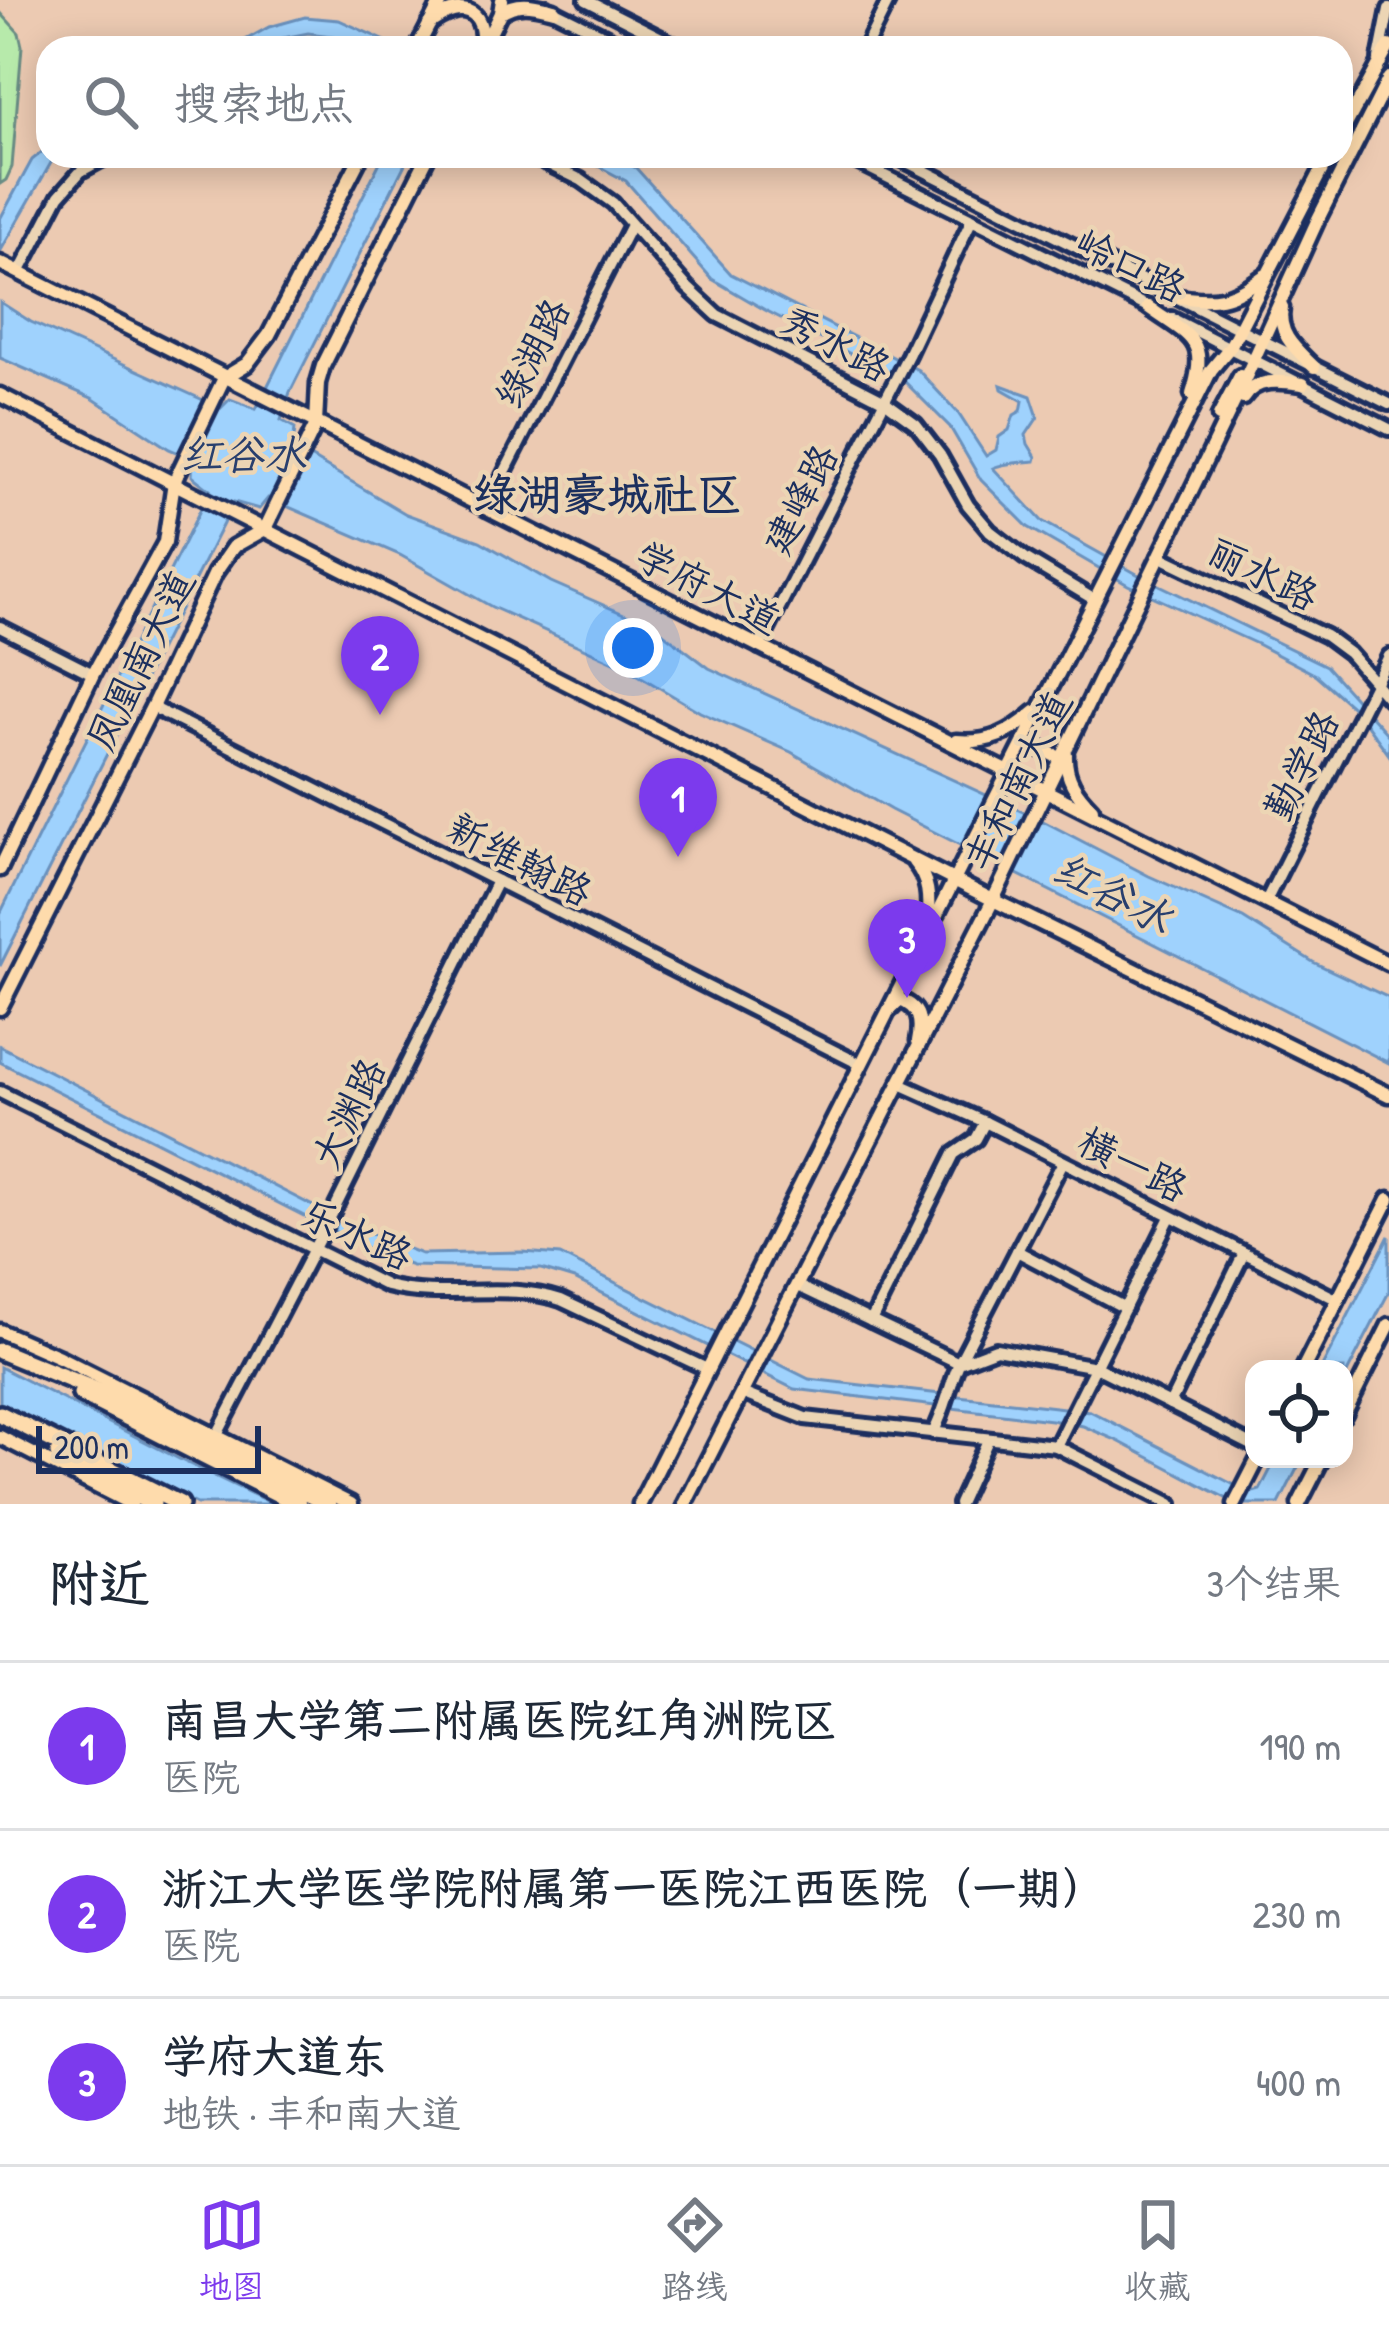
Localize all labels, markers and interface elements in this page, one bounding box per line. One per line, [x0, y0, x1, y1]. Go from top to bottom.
search box [36, 36, 1353, 168]
icon: search [78, 69, 144, 135]
text: 搜索地点 [174, 72, 354, 133]
street label: 岭口路 [1067, 215, 1195, 314]
street label: 绿湖路 [481, 289, 582, 417]
street label: 秀水路 [772, 292, 900, 393]
water label: 红谷水 [180, 425, 307, 482]
street label: 建峰路 [749, 435, 850, 563]
district label: 绿湖豪城社区 [472, 463, 742, 524]
street label: 丽水路 [1199, 523, 1327, 622]
street label: 学府大道 [627, 528, 790, 646]
street label: 凤凰南大道 [73, 561, 206, 759]
pin: 2 [341, 616, 419, 715]
your location [603, 618, 663, 678]
street label: 丰和南大道 [950, 682, 1083, 880]
street label: 勤学路 [1250, 701, 1351, 829]
pin: 1 [639, 758, 717, 857]
street label: 新维翰路 [439, 800, 602, 918]
water label: 红谷水 [1044, 839, 1183, 947]
pin: 3 [868, 899, 946, 998]
street label: 大渊路 [298, 1049, 397, 1177]
street label: 横一路 [1069, 1113, 1197, 1214]
street label: 乐水路 [293, 1186, 421, 1282]
map controls [1245, 1360, 1353, 1468]
button: locate [1245, 1360, 1353, 1468]
scale bar [36, 1420, 261, 1473]
text: 200 m [54, 1425, 129, 1469]
text: 附近 [48, 1548, 150, 1617]
text: 3个结果 [1207, 1556, 1341, 1609]
text: 南昌大学第二附属医院红角洲院区 [162, 1689, 837, 1750]
text: 1 [80, 1719, 94, 1772]
text: 190 m [1260, 1719, 1341, 1772]
text: 医院 [162, 1750, 240, 1803]
text: 浙江大学医学院附属第一医院江西医院（一期） [162, 1857, 1107, 1918]
text: 2 [78, 1887, 96, 1940]
text: 230 m [1252, 1887, 1341, 1940]
text: 医院 [162, 1918, 240, 1971]
text: 学府大道东 [162, 2025, 387, 2086]
text: 3 [78, 2055, 96, 2108]
text: 400 m [1256, 2055, 1341, 2108]
text: 地铁 · 丰和南大道 [162, 2086, 461, 2139]
tab: 地图 [199, 2192, 265, 2308]
tab: 路线 [662, 2192, 728, 2308]
tab: 收藏 [1125, 2192, 1191, 2308]

